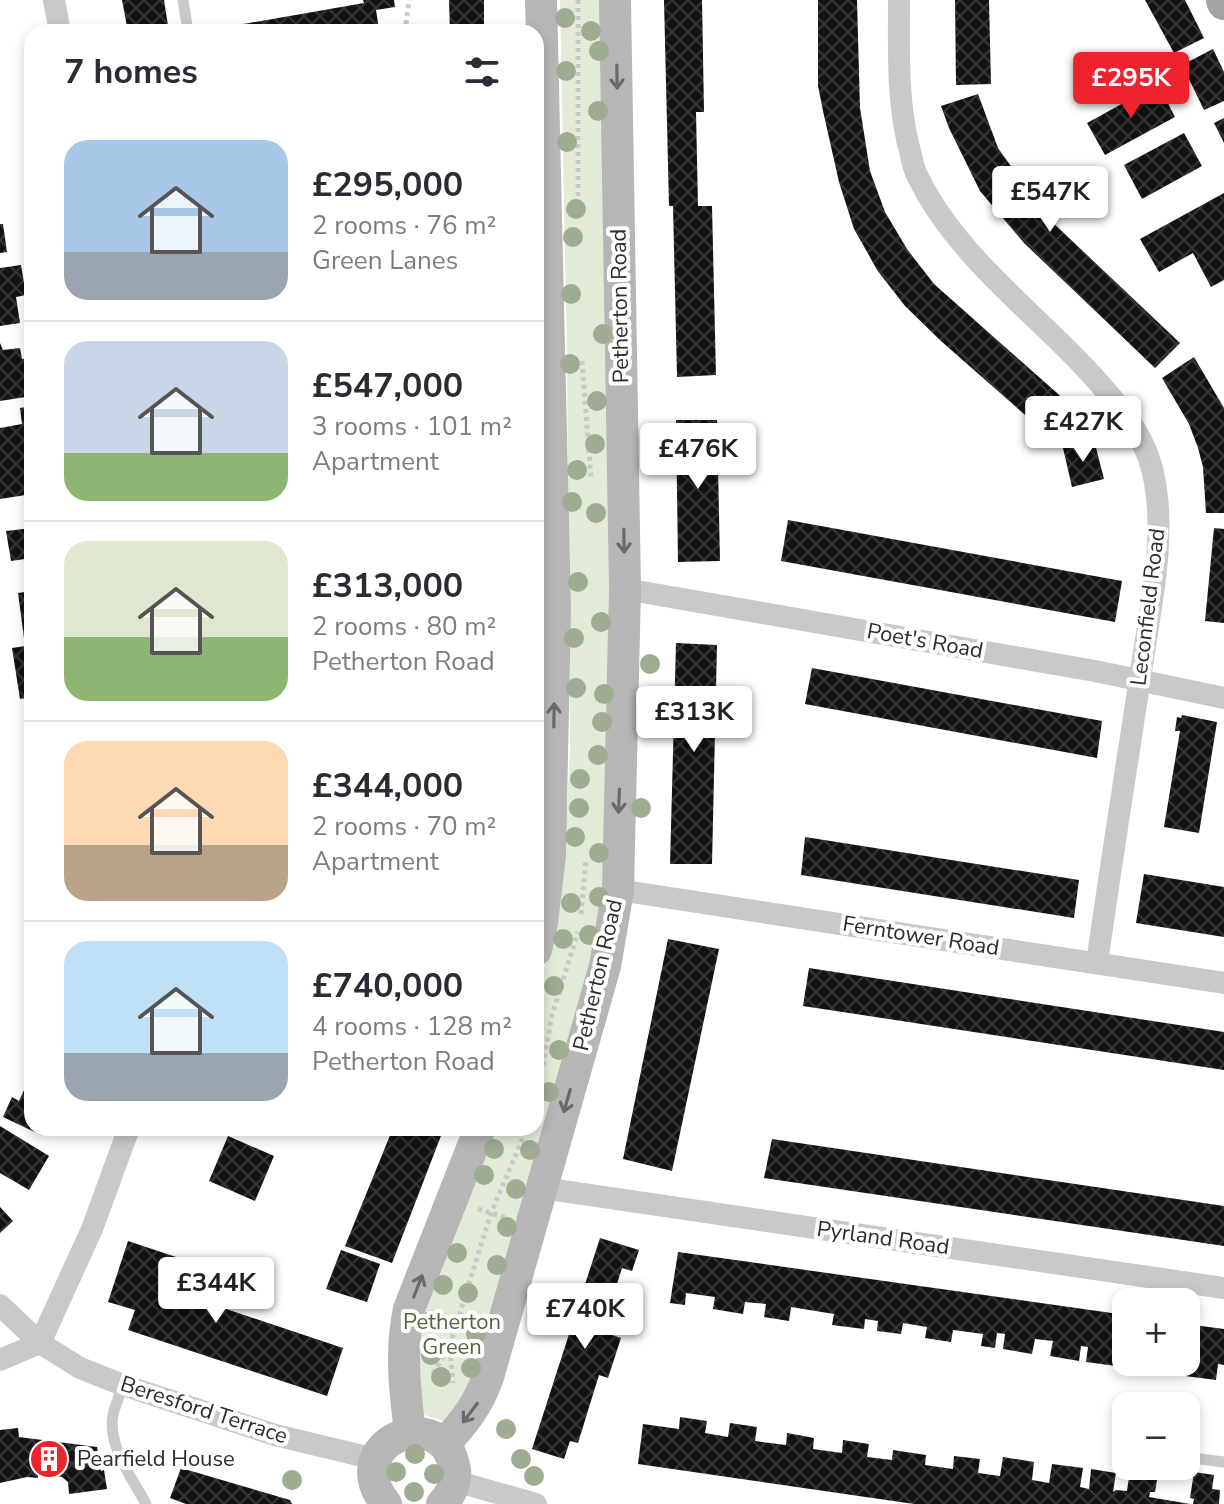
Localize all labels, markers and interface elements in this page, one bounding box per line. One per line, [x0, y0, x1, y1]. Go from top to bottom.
text: 7 homes [64, 49, 198, 95]
icon: filters [460, 50, 504, 94]
pin: £295K [1075, 52, 1187, 120]
text: £295K [1091, 60, 1171, 95]
one-way arrow [609, 63, 625, 90]
text: £295,000 [312, 162, 463, 208]
pin: £547K [994, 166, 1106, 234]
icon: home [128, 172, 224, 268]
text: £547K [1010, 174, 1090, 209]
text: 2 rooms · 76 m² [312, 208, 496, 243]
street label: Petherton Road [604, 228, 636, 384]
text: Green Lanes [312, 243, 458, 278]
text: £547,000 [312, 363, 463, 409]
icon: home [128, 373, 224, 469]
pin: £427K [1027, 396, 1139, 464]
text: £427K [1043, 404, 1123, 439]
text: 3 rooms · 101 m² [312, 409, 512, 444]
pin: £476K [642, 423, 754, 491]
text: £476K [658, 431, 738, 466]
text: Apartment [312, 444, 439, 479]
one-way arrow [616, 527, 632, 554]
street label: Leconfield Road [1123, 527, 1173, 687]
text: £313,000 [312, 563, 463, 609]
icon: home [128, 573, 224, 669]
text: 2 rooms · 80 m² [312, 609, 496, 644]
street label: Poet's Road [865, 616, 985, 666]
text: Petherton Road [312, 644, 495, 679]
pin: £313K [638, 686, 750, 754]
text: £313K [654, 694, 734, 729]
one-way arrow [546, 702, 561, 729]
text: £344,000 [312, 763, 463, 809]
icon: home [128, 773, 224, 869]
one-way arrow [611, 787, 627, 814]
text: 2 rooms · 70 m² [312, 809, 496, 844]
text: Apartment [312, 844, 439, 879]
street label: Petherton Road [566, 896, 630, 1054]
street label: Ferntower Road [841, 909, 1001, 963]
text: £740,000 [312, 963, 463, 1009]
icon: home [128, 973, 224, 1069]
text: 4 rooms · 128 m² [312, 1009, 512, 1044]
text: Petherton Road [312, 1044, 495, 1079]
one-way arrow [559, 1088, 574, 1114]
street label: Pyrland Road [815, 1214, 951, 1262]
pin: £344K [160, 1257, 272, 1325]
text: £344K [176, 1265, 256, 1300]
one-way arrow [412, 1274, 426, 1299]
pin: £740K [529, 1283, 641, 1351]
map controls [1112, 1288, 1200, 1480]
button: + [1112, 1288, 1200, 1376]
text: £740K [545, 1291, 625, 1326]
park label: Petherton Green [403, 1307, 501, 1362]
street label: Beresford Terrace [116, 1369, 292, 1451]
button: − [1112, 1392, 1200, 1480]
one-way arrow [462, 1402, 479, 1423]
building icon: Pearfield House [28, 1438, 70, 1480]
place label: Pearfield House [77, 1444, 235, 1474]

